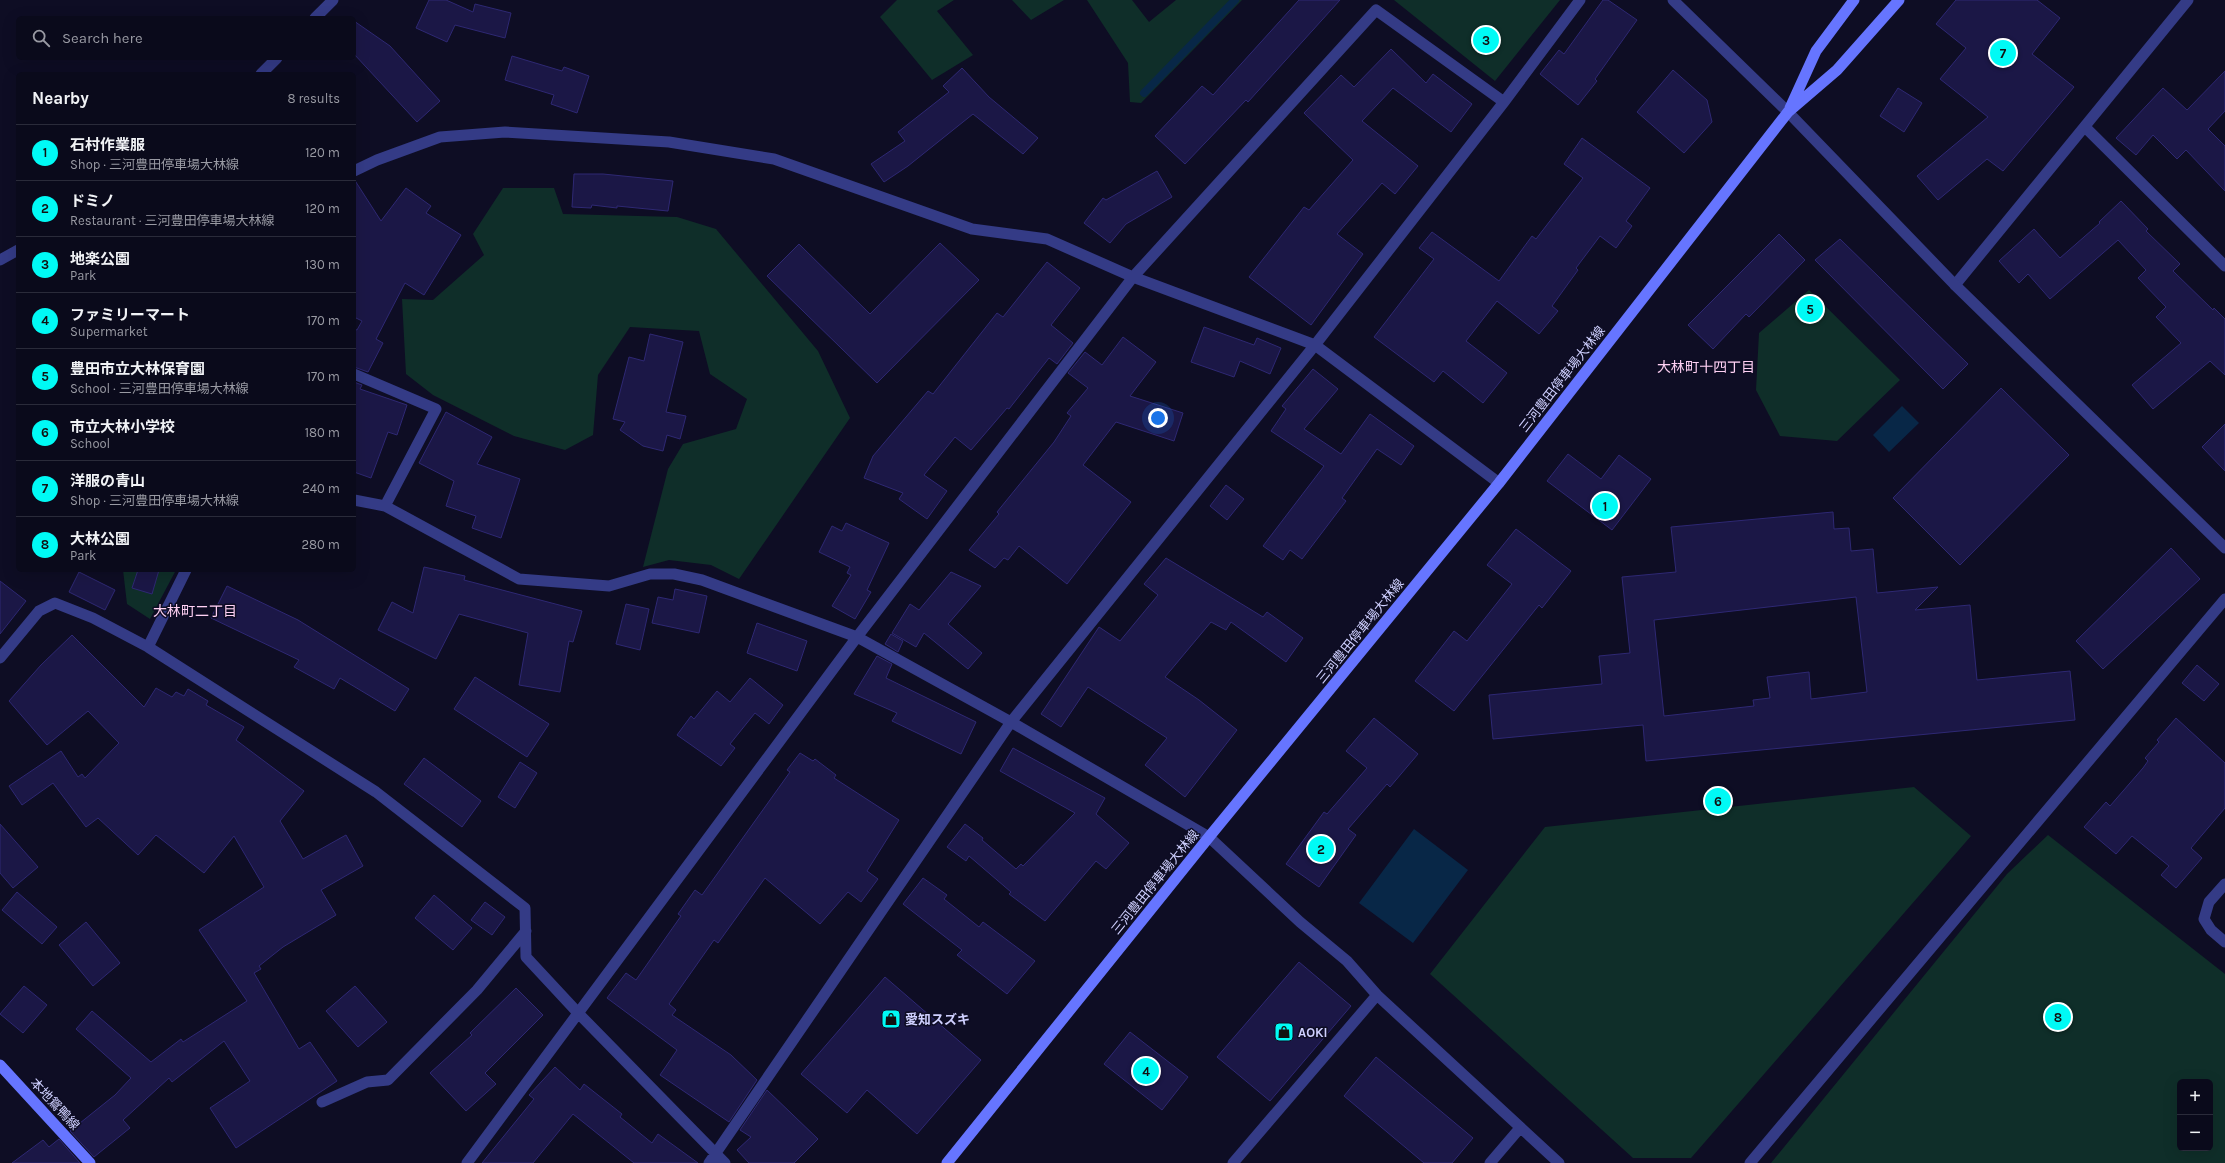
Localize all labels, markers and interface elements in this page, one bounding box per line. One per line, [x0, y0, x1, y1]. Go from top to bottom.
search box [16, 16, 356, 60]
pin: 3 [1473, 25, 1499, 55]
icon: search [30, 27, 52, 49]
text: Search here [62, 29, 143, 47]
pin: 7 [1990, 38, 2016, 68]
text: Nearby [32, 88, 89, 108]
text: 8 results [287, 91, 340, 106]
text: 石村作業服 [70, 136, 145, 154]
text: 1 [43, 145, 47, 160]
text: 120 m [305, 145, 340, 160]
text: Shop · 三河豊田停車場大林線 [70, 157, 239, 172]
text: ドミノ [70, 192, 115, 210]
text: 2 [41, 201, 49, 216]
text: 120 m [305, 201, 340, 216]
text: Restaurant · 三河豊田停車場大林線 [70, 213, 274, 228]
text: 地楽公園 [70, 250, 130, 268]
text: 3 [41, 257, 49, 272]
text: 130 m [305, 257, 340, 272]
text: Park [70, 268, 96, 283]
pin: 5 [1797, 294, 1823, 324]
text: ファミリーマート [70, 306, 190, 324]
text: 4 [41, 313, 49, 328]
text: 170 m [307, 313, 340, 328]
street label: 三河豊田停車場大林線 [1516, 323, 1608, 435]
text: Supermarket [70, 324, 148, 339]
district label: 大林町十四丁目 [1657, 359, 1755, 376]
text: 豊田市立大林保育園 [70, 360, 205, 378]
text: 5 [41, 369, 49, 384]
text: 170 m [307, 369, 340, 384]
text: School · 三河豊田停車場大林線 [70, 381, 249, 396]
your location [1148, 408, 1168, 428]
text: 市立大林小学校 [70, 418, 175, 436]
text: 6 [41, 425, 49, 440]
text: 180 m [305, 425, 340, 440]
text: School [70, 436, 110, 451]
text: 洋服の青山 [70, 472, 145, 490]
text: 7 [42, 481, 48, 496]
text: 240 m [302, 481, 340, 496]
pin: 1 [1592, 491, 1618, 521]
text: Shop · 三河豊田停車場大林線 [70, 493, 239, 508]
text: 大林公園 [70, 530, 130, 548]
text: 8 [41, 537, 49, 552]
text: 280 m [302, 537, 340, 552]
text: Park [70, 548, 96, 563]
street label: 三河豊田停車場大林線 [1313, 576, 1407, 686]
district label: 大林町二丁目 [153, 603, 237, 620]
pin: 6 [1705, 786, 1731, 816]
street label: 三河豊田停車場大林線 [1108, 827, 1202, 937]
pin: 2 [1308, 834, 1334, 864]
pin: 8 [2045, 1002, 2071, 1032]
shop icon: 愛知スズキ [880, 1008, 902, 1030]
place label: 愛知スズキ [905, 1012, 970, 1027]
shop icon: AOKI [1273, 1021, 1295, 1043]
place label: AOKI [1298, 1025, 1327, 1040]
pin: 4 [1133, 1056, 1159, 1086]
street label: 本地鴛鴨線 [27, 1075, 83, 1133]
map controls [2177, 1079, 2213, 1151]
button: + [2177, 1079, 2213, 1115]
button: − [2177, 1115, 2213, 1151]

